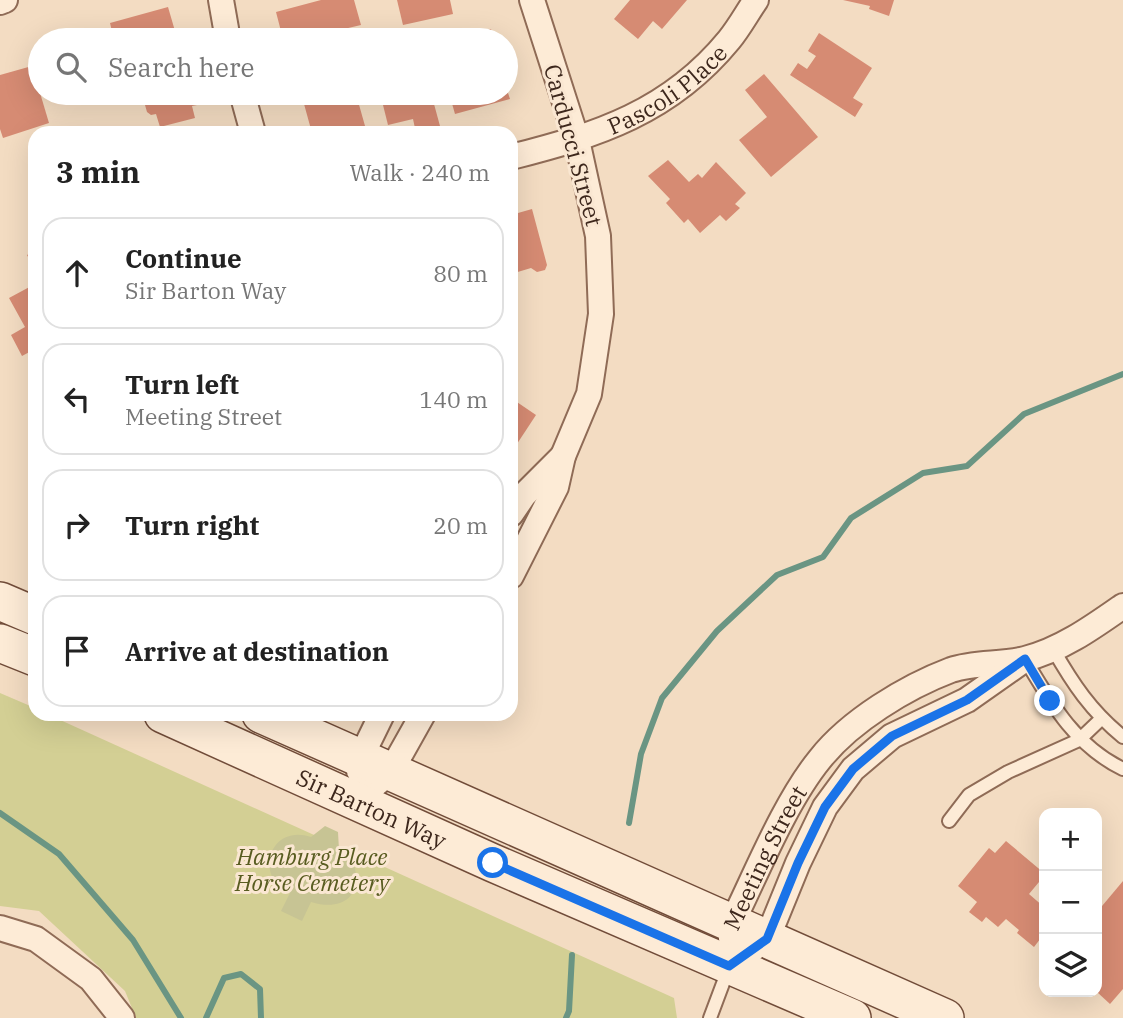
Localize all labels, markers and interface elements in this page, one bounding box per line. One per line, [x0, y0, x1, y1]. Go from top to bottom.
search box [28, 28, 518, 105]
street label: Pascoli Place [603, 38, 733, 141]
icon: search [52, 48, 90, 86]
text: Search here [108, 50, 254, 84]
street label: Carducci Street [538, 61, 610, 229]
text: 3 min [56, 152, 140, 191]
text: Walk · 240 m [349, 157, 490, 187]
text: Continue [125, 241, 242, 275]
icon: ahead [58, 254, 96, 292]
text: 80 m [433, 258, 488, 288]
text: Sir Barton Way [125, 275, 286, 305]
text: Turn left [125, 367, 239, 401]
icon: left [58, 380, 96, 418]
text: 140 m [419, 384, 488, 414]
text: Meeting Street [125, 401, 282, 431]
icon: right [58, 506, 96, 544]
text: Turn right [125, 508, 259, 542]
text: 20 m [433, 510, 488, 540]
icon: arrive [58, 632, 96, 670]
text: Arrive at destination [125, 634, 389, 668]
route end [1034, 685, 1065, 716]
street label: Sir Barton Way [292, 761, 452, 855]
street label: Meeting Street [716, 780, 813, 935]
map controls [1039, 808, 1102, 997]
button: + [1039, 808, 1102, 871]
park label: Hamburg Place Horse Cemetery [234, 841, 392, 897]
route start [477, 847, 508, 878]
button: − [1039, 871, 1102, 934]
button: layers [1039, 934, 1102, 997]

